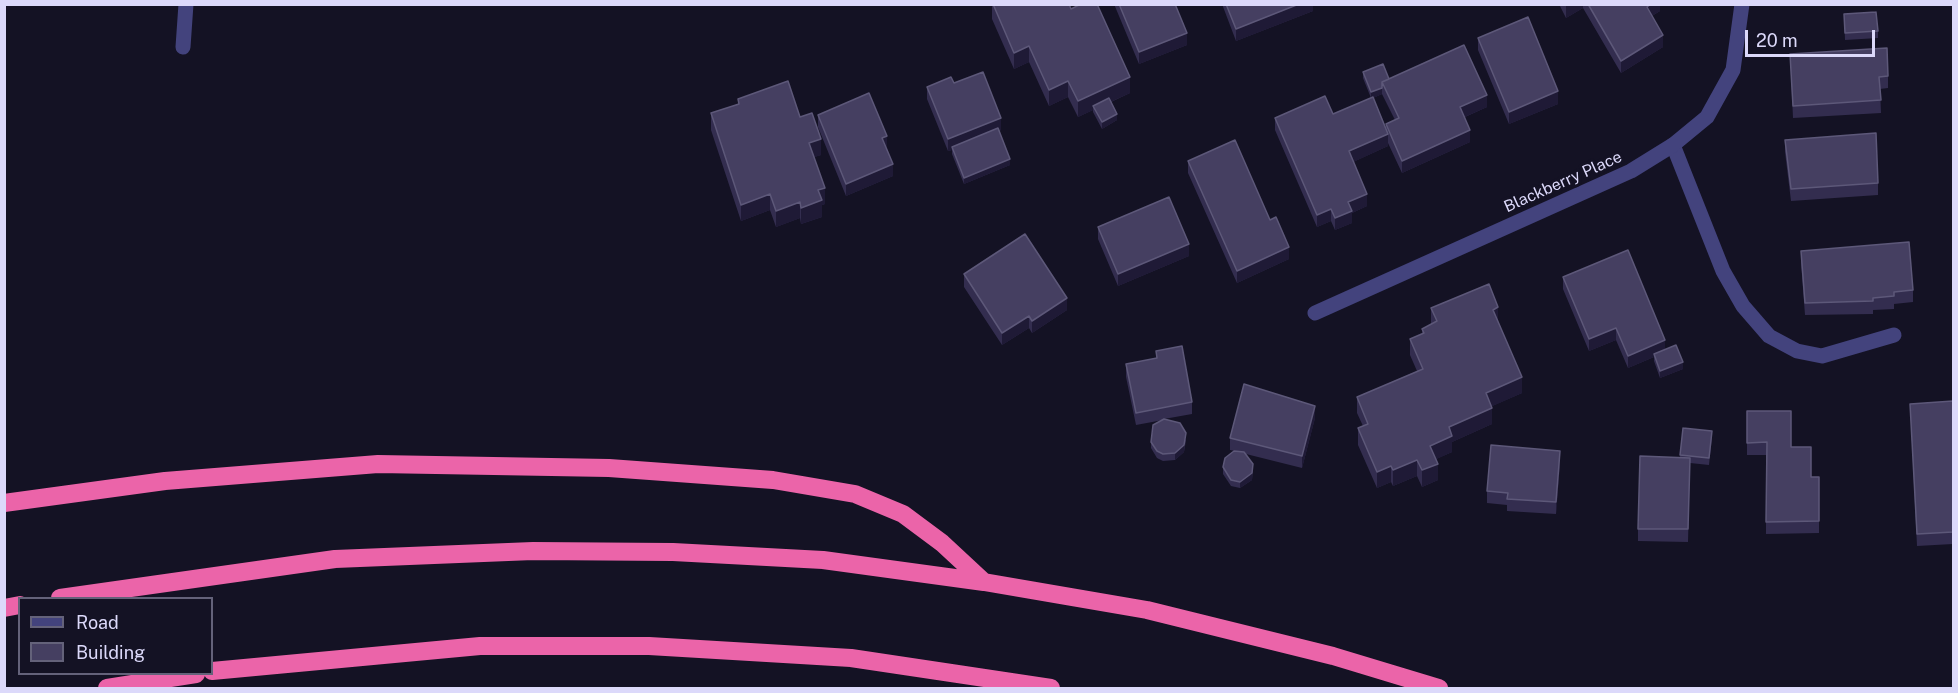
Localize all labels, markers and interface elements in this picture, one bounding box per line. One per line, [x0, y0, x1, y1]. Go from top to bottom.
scale bar [1748, 18, 1878, 56]
text: 20 m [1756, 30, 1798, 51]
street label: Blackberry Place [1501, 147, 1625, 217]
legend [18, 597, 213, 675]
text: Road [76, 612, 119, 633]
text: Building [76, 642, 145, 663]

